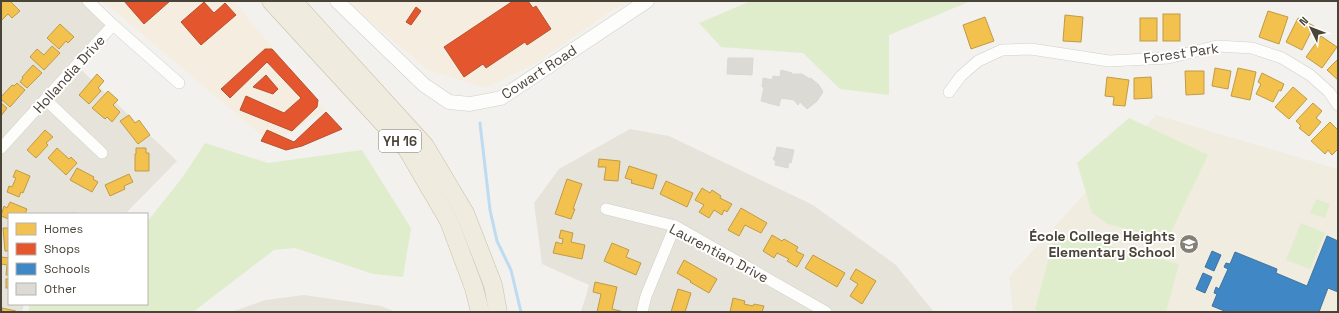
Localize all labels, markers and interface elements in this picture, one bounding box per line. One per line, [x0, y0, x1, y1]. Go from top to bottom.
north arrow [1291, 8, 1331, 48]
text: N [1296, 14, 1311, 29]
street label: Hollandia Drive [29, 31, 109, 117]
street label: Forest Park [1142, 39, 1220, 67]
street label: Cowart Road [498, 41, 580, 103]
road number: YH 16 [379, 130, 421, 152]
legend [8, 213, 148, 305]
street label: Laurentian Drive [666, 219, 772, 287]
text: Homes [44, 221, 83, 237]
place label: École College Heights Elementary School [1029, 227, 1175, 261]
school or university icon: École College Heights Elementary School [1178, 233, 1200, 255]
text: Shops [44, 241, 80, 257]
text: Schools [44, 261, 90, 277]
text: Other [44, 281, 77, 297]

